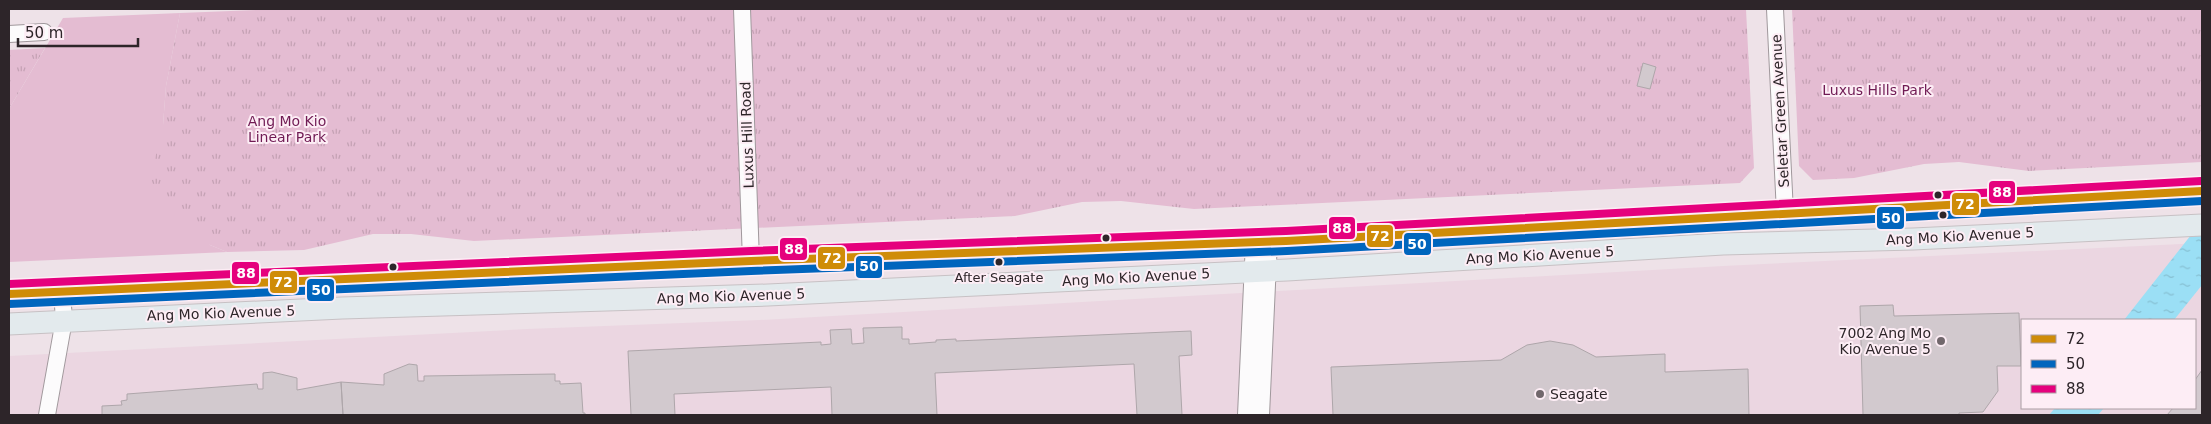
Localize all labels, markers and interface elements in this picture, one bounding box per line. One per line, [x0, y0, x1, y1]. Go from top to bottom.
scale bar [18, 15, 138, 47]
text: 50 m [25, 24, 63, 42]
street label: Seletar Green Avenue [1768, 34, 1792, 188]
street label: Luxus Hill Road [737, 81, 757, 189]
park label: Luxus Hills Park [1822, 82, 1933, 98]
park label: Ang Mo Kio Linear Park [248, 113, 327, 145]
line badge: 88 [1988, 180, 2016, 204]
text: 88 [1992, 184, 2012, 200]
unlabelled marker [1933, 190, 1943, 200]
line badge: 72 [1951, 192, 1980, 216]
text: 72 [1955, 196, 1975, 212]
line badge: 50 [1876, 206, 1905, 230]
text: 50 [1881, 210, 1901, 226]
unlabelled marker [1938, 210, 1948, 220]
line badge: 88 [1328, 216, 1356, 240]
text: 88 [1332, 220, 1352, 236]
line badge: 72 [1366, 224, 1394, 248]
street label: Ang Mo Kio Avenue 5 [1886, 224, 2034, 248]
text: 72 [1370, 228, 1390, 244]
line badge: 50 [1403, 232, 1432, 256]
unlabelled marker [1101, 233, 1111, 243]
text: 50 [1407, 236, 1427, 252]
line badge: 88 [779, 237, 808, 261]
text: 88 [784, 241, 804, 257]
street label: Ang Mo Kio Avenue 5 [1466, 243, 1614, 267]
line badge: 72 [817, 246, 846, 270]
text: 72 [822, 250, 842, 266]
line badge: 50 [855, 255, 883, 279]
marker: After Seagate [994, 257, 1004, 267]
text: 50 [859, 258, 879, 274]
line badge: 88 [231, 261, 260, 285]
unlabelled marker [388, 262, 398, 272]
text: 88 [236, 265, 256, 281]
street label: Ang Mo Kio Avenue 5 [1062, 265, 1210, 289]
line badge: 72 [269, 270, 298, 294]
place label: After Seagate [955, 270, 1043, 285]
text: 72 [273, 274, 293, 290]
line badge: 50 [306, 278, 335, 302]
text: 50 [311, 282, 331, 298]
street label: Ang Mo Kio Avenue 5 [657, 285, 805, 307]
street label: Ang Mo Kio Avenue 5 [147, 302, 295, 324]
legend [2021, 319, 2196, 409]
place label: 7002 Ang Mo Kio Avenue 5 [1838, 325, 1931, 357]
text: 72 [2066, 330, 2085, 348]
marker: 7002 Ang Mo Kio Avenue 5 [1935, 335, 1947, 347]
text: 50 [2066, 355, 2085, 373]
text: 88 [2066, 380, 2085, 398]
place label: Seagate [1550, 386, 1608, 402]
marker: Seagate [1534, 388, 1546, 400]

